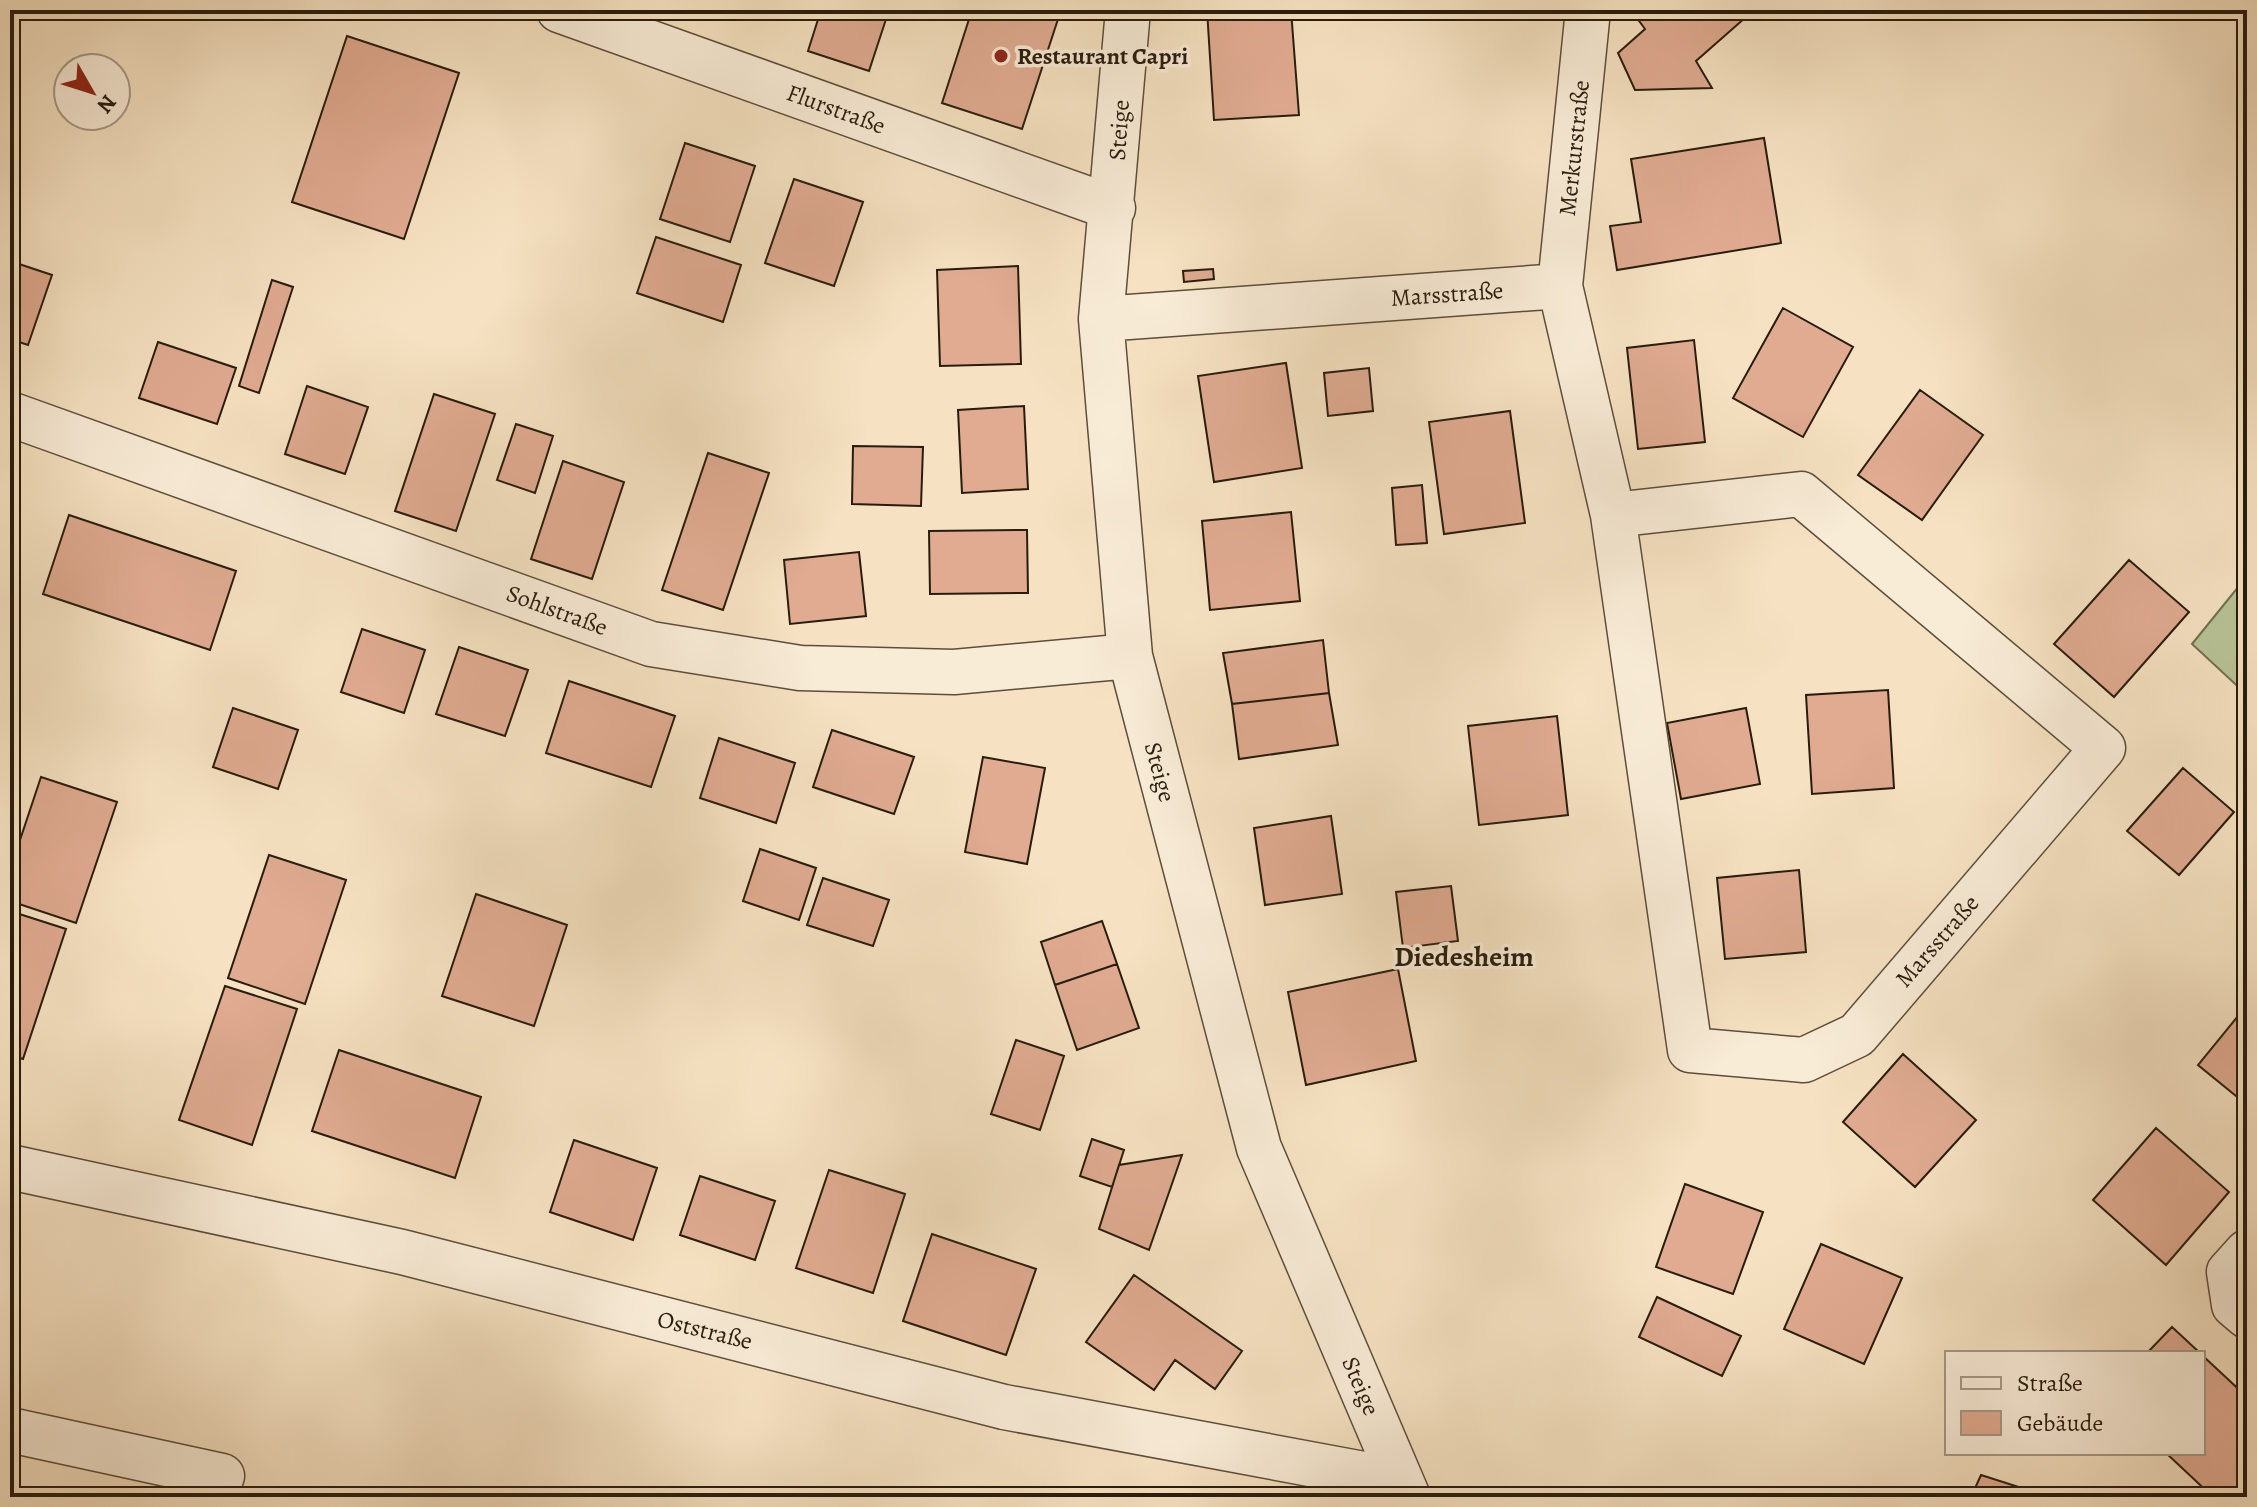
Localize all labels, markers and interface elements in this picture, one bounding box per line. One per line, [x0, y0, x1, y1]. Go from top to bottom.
place label: Restaurant Capri [1017, 40, 1188, 72]
marker: Restaurant Capri [992, 47, 1010, 65]
north arrow [52, 52, 132, 132]
street label: Flurstraße [782, 76, 890, 142]
street label: Merkurstraße [1551, 78, 1597, 218]
text: N [90, 88, 123, 120]
street label: Steige [1101, 98, 1137, 162]
street label: Marsstraße [1390, 274, 1504, 314]
street label: Sohlstraße [502, 577, 612, 643]
street label: Steige [1137, 738, 1183, 806]
street label: Marsstraße [1888, 888, 1986, 994]
district label: Diedesheim [1394, 938, 1534, 976]
street label: Oststraße [654, 1303, 756, 1357]
legend [1945, 1351, 2205, 1455]
street label: Steige [1334, 1352, 1388, 1420]
text: Straße [2017, 1367, 2083, 1399]
text: Gebäude [2017, 1407, 2103, 1439]

